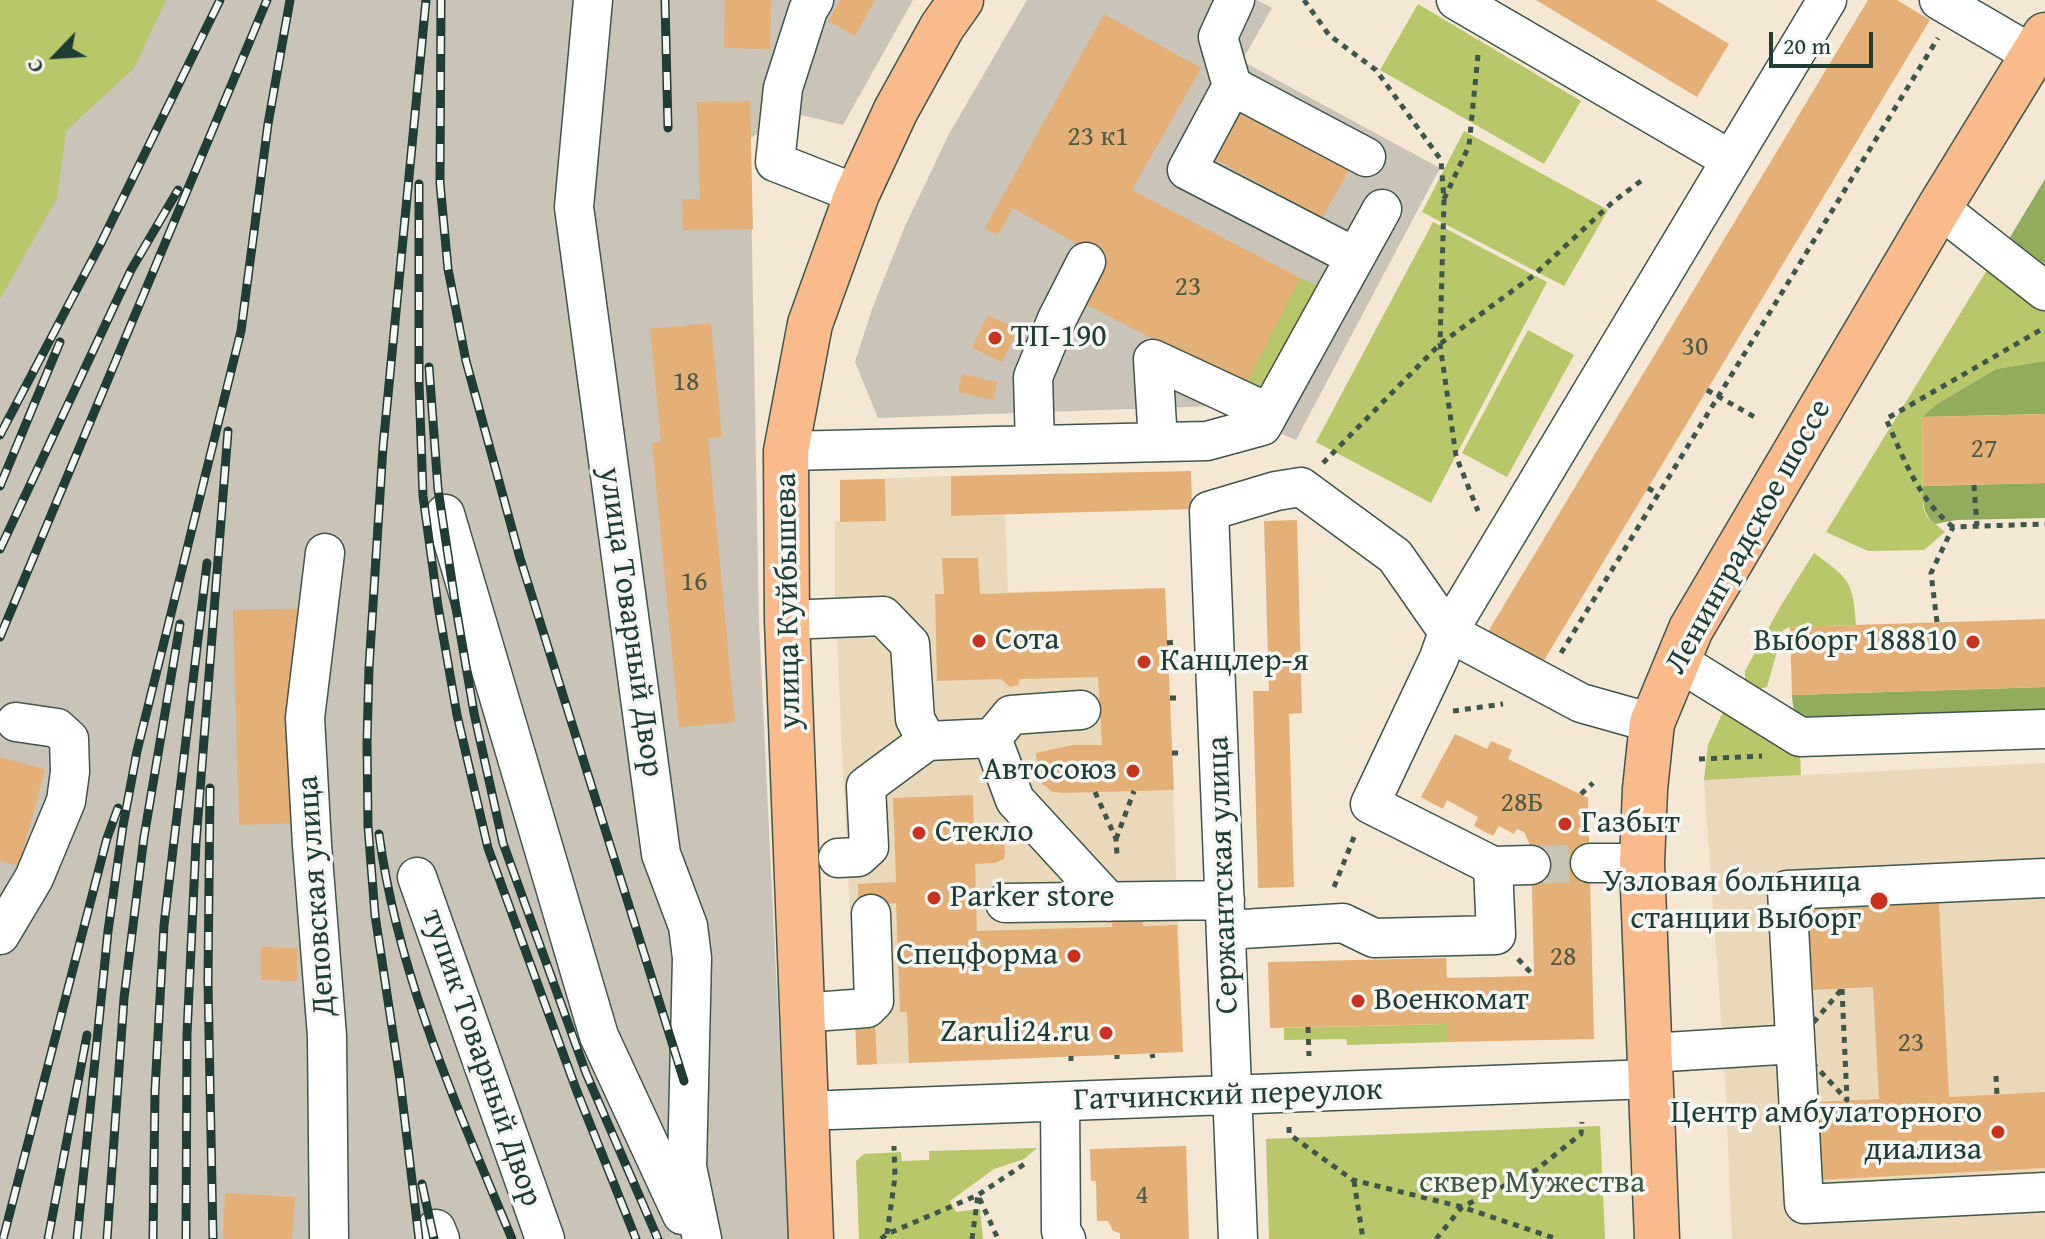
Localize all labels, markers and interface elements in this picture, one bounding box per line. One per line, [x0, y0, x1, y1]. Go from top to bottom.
north arrow [16, 16, 96, 96]
scale bar [1773, 16, 1877, 66]
text: 20 m [1783, 28, 1831, 63]
text: С [17, 54, 51, 79]
house number: 23 к1 [1067, 121, 1129, 155]
house number: 23 [1175, 271, 1201, 305]
place label: ТП-190 [1011, 319, 1107, 357]
marker: ТП-190 [986, 329, 1004, 347]
house number: 30 [1682, 331, 1708, 365]
house number: 18 [673, 366, 699, 400]
street label: Ленинградское шоссе [1658, 393, 1840, 681]
house number: 27 [1971, 433, 1997, 467]
street label: улица Товарный Двор [589, 465, 671, 779]
street label: улица Куйбышева [768, 472, 810, 730]
house number: 16 [681, 566, 707, 600]
place label: Сота [995, 622, 1059, 660]
place label: Выборг 188810 [1753, 623, 1957, 661]
marker: Сота [970, 632, 988, 650]
marker: Выборг 188810 [1964, 633, 1982, 651]
place label: Канцлер-я [1160, 643, 1309, 681]
marker: Канцлер-я [1135, 653, 1153, 671]
street label: Сержантская улица [1200, 735, 1248, 1015]
place label: Автосоюз [983, 752, 1117, 790]
marker: Автосоюз [1124, 762, 1142, 780]
street label: Деповская улица [289, 774, 345, 1018]
house number: 28Б [1501, 787, 1543, 821]
place label: Газбыт [1581, 805, 1680, 843]
place label: Стекло [935, 814, 1034, 852]
marker: Газбыт [1556, 815, 1574, 833]
marker: Стекло [910, 824, 928, 842]
place label: Узловая больница станции Выборг [1603, 864, 1861, 939]
place label: Parker store [950, 879, 1114, 917]
marker: Parker store [925, 889, 943, 907]
marker: Узловая больница станции Выборг [1868, 890, 1890, 912]
street label: тупик Товарный Двор [412, 904, 550, 1212]
place label: Спецформа [896, 937, 1058, 975]
house number: 28 [1550, 941, 1576, 975]
marker: Спецформа [1065, 947, 1083, 965]
place label: Военкомат [1374, 982, 1529, 1020]
marker: Военкомат [1349, 992, 1367, 1010]
place label: Zaruli24.ru [940, 1014, 1090, 1052]
marker: Zaruli24.ru [1097, 1024, 1115, 1042]
house number: 23 [1898, 1027, 1924, 1061]
street label: Гатчинский переулок [1073, 1071, 1383, 1121]
place label: Центр амбулаторного диализа [1671, 1095, 1982, 1170]
marker: Центр амбулаторного диализа [1989, 1123, 2007, 1141]
park label: сквер Мужества [1419, 1165, 1645, 1203]
house number: 4 [1135, 1179, 1149, 1213]

